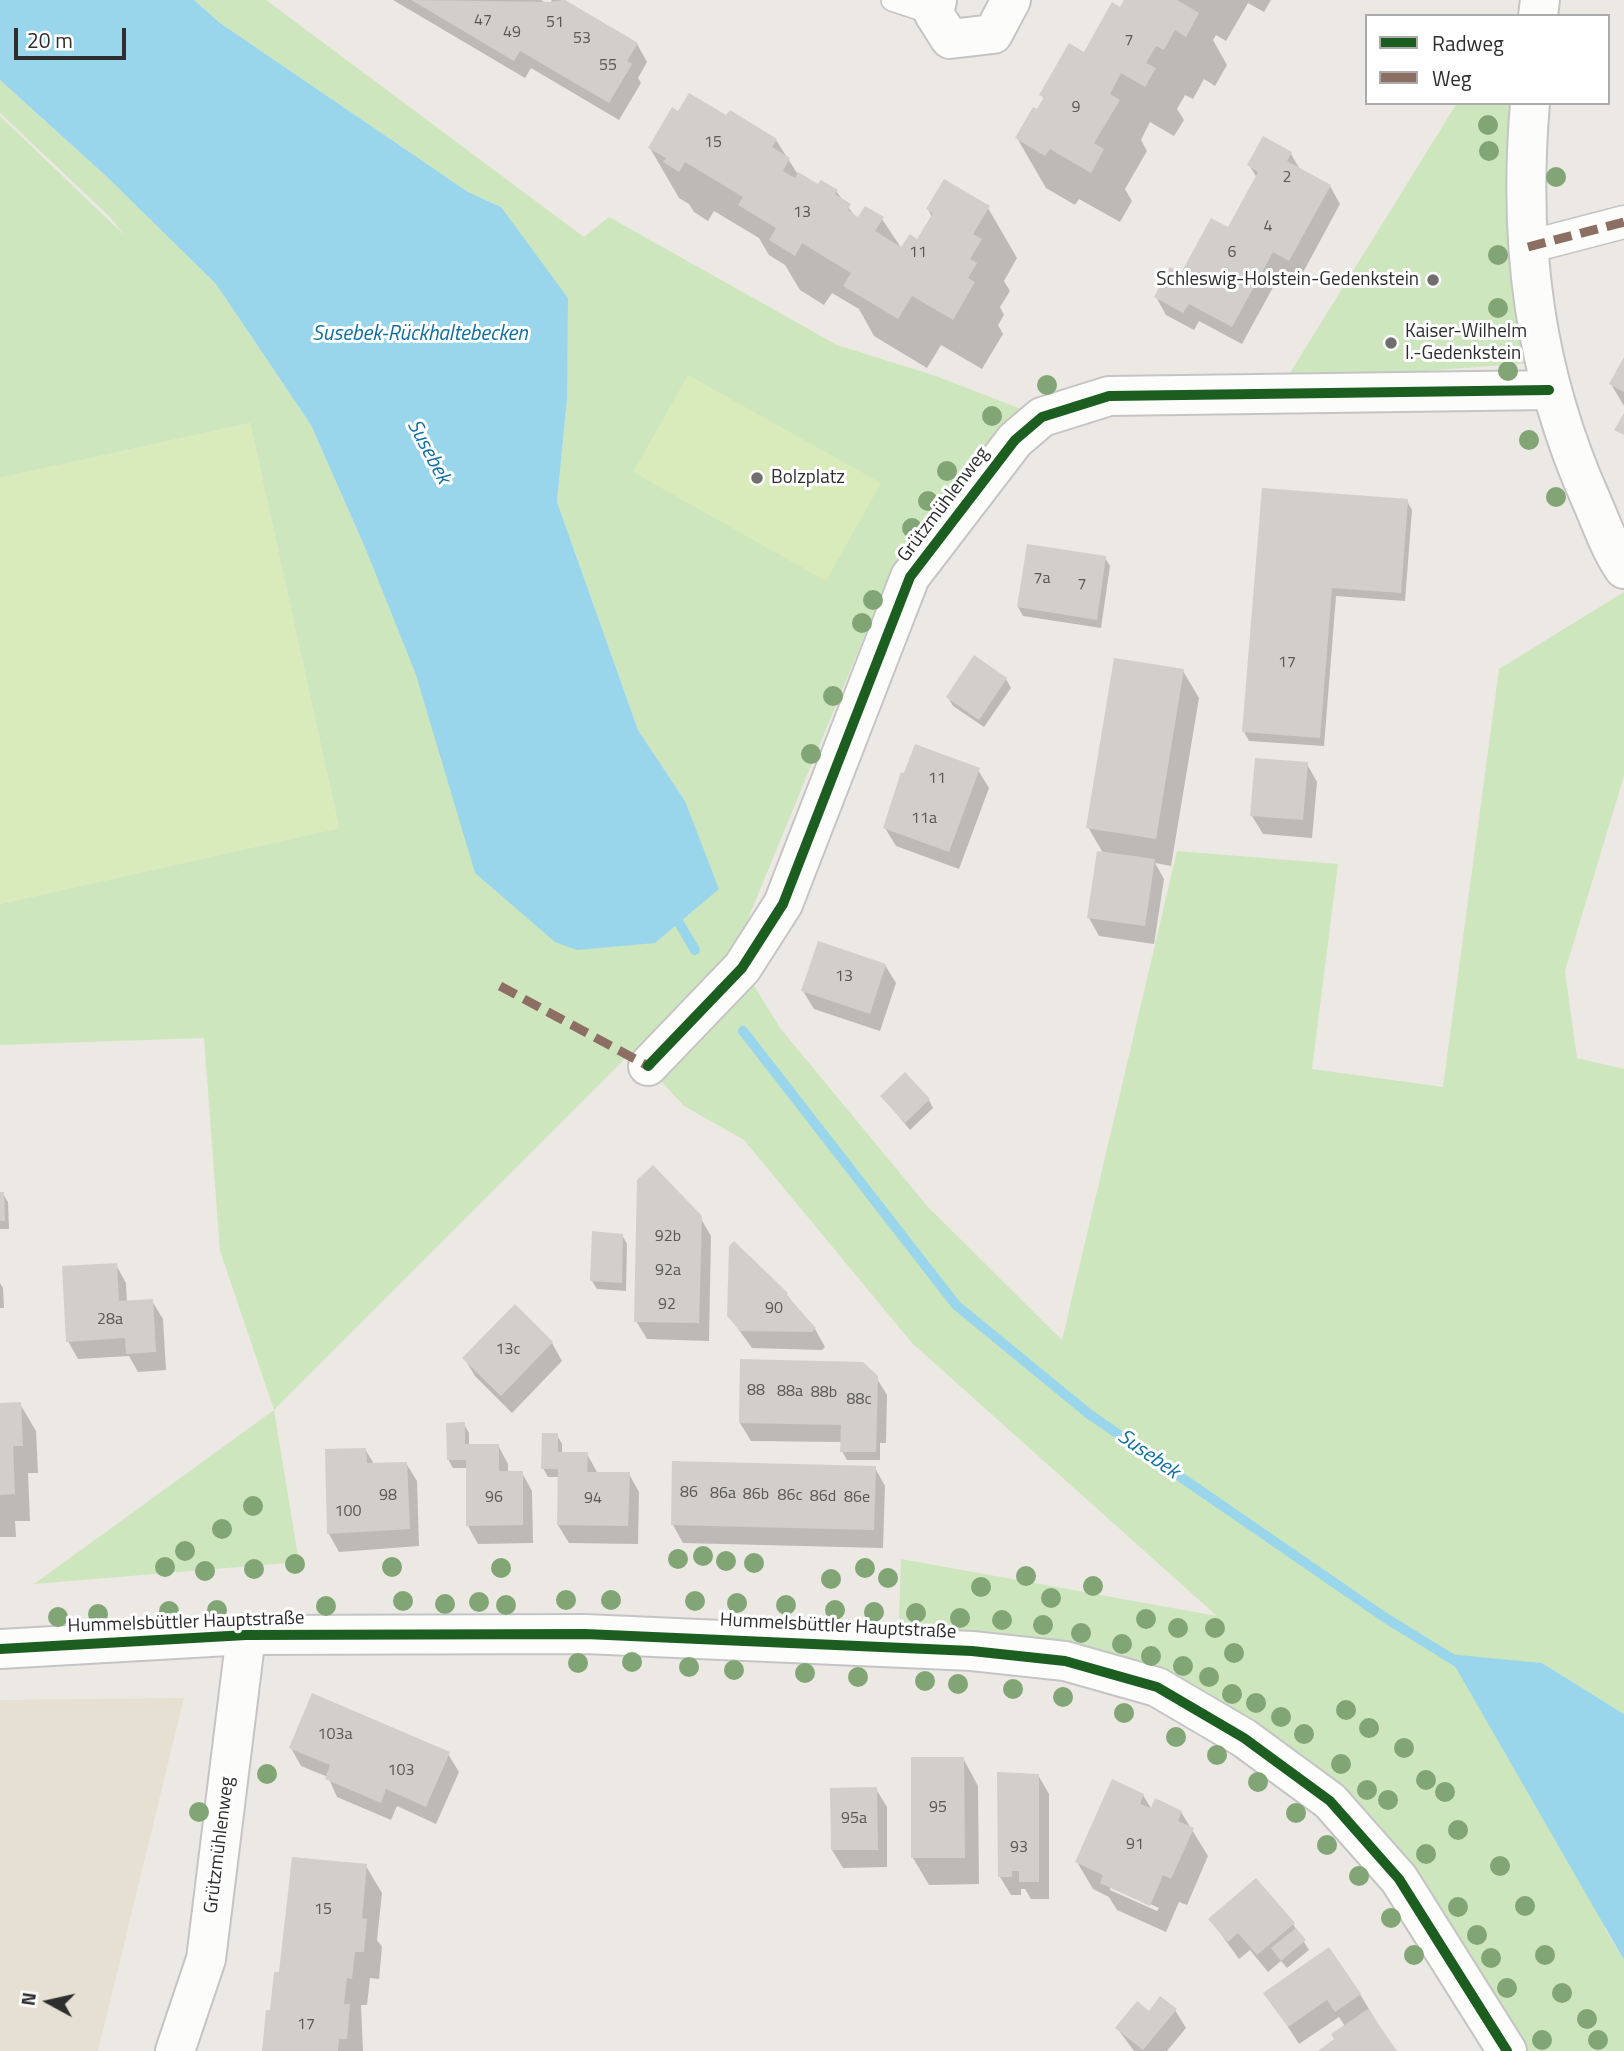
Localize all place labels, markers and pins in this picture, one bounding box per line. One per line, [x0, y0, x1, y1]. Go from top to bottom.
place label: Schleswig-Holstein-Gedenkstein [1156, 269, 1419, 291]
marker: Schleswig-Holstein-Gedenkstein [1425, 272, 1441, 288]
place label: Kaiser-Wilhelm I.-Gedenkstein [1405, 321, 1527, 365]
marker: Kaiser-Wilhelm I.-Gedenkstein [1383, 335, 1399, 351]
place label: Bolzplatz [771, 467, 845, 489]
marker: Bolzplatz [749, 470, 765, 486]

